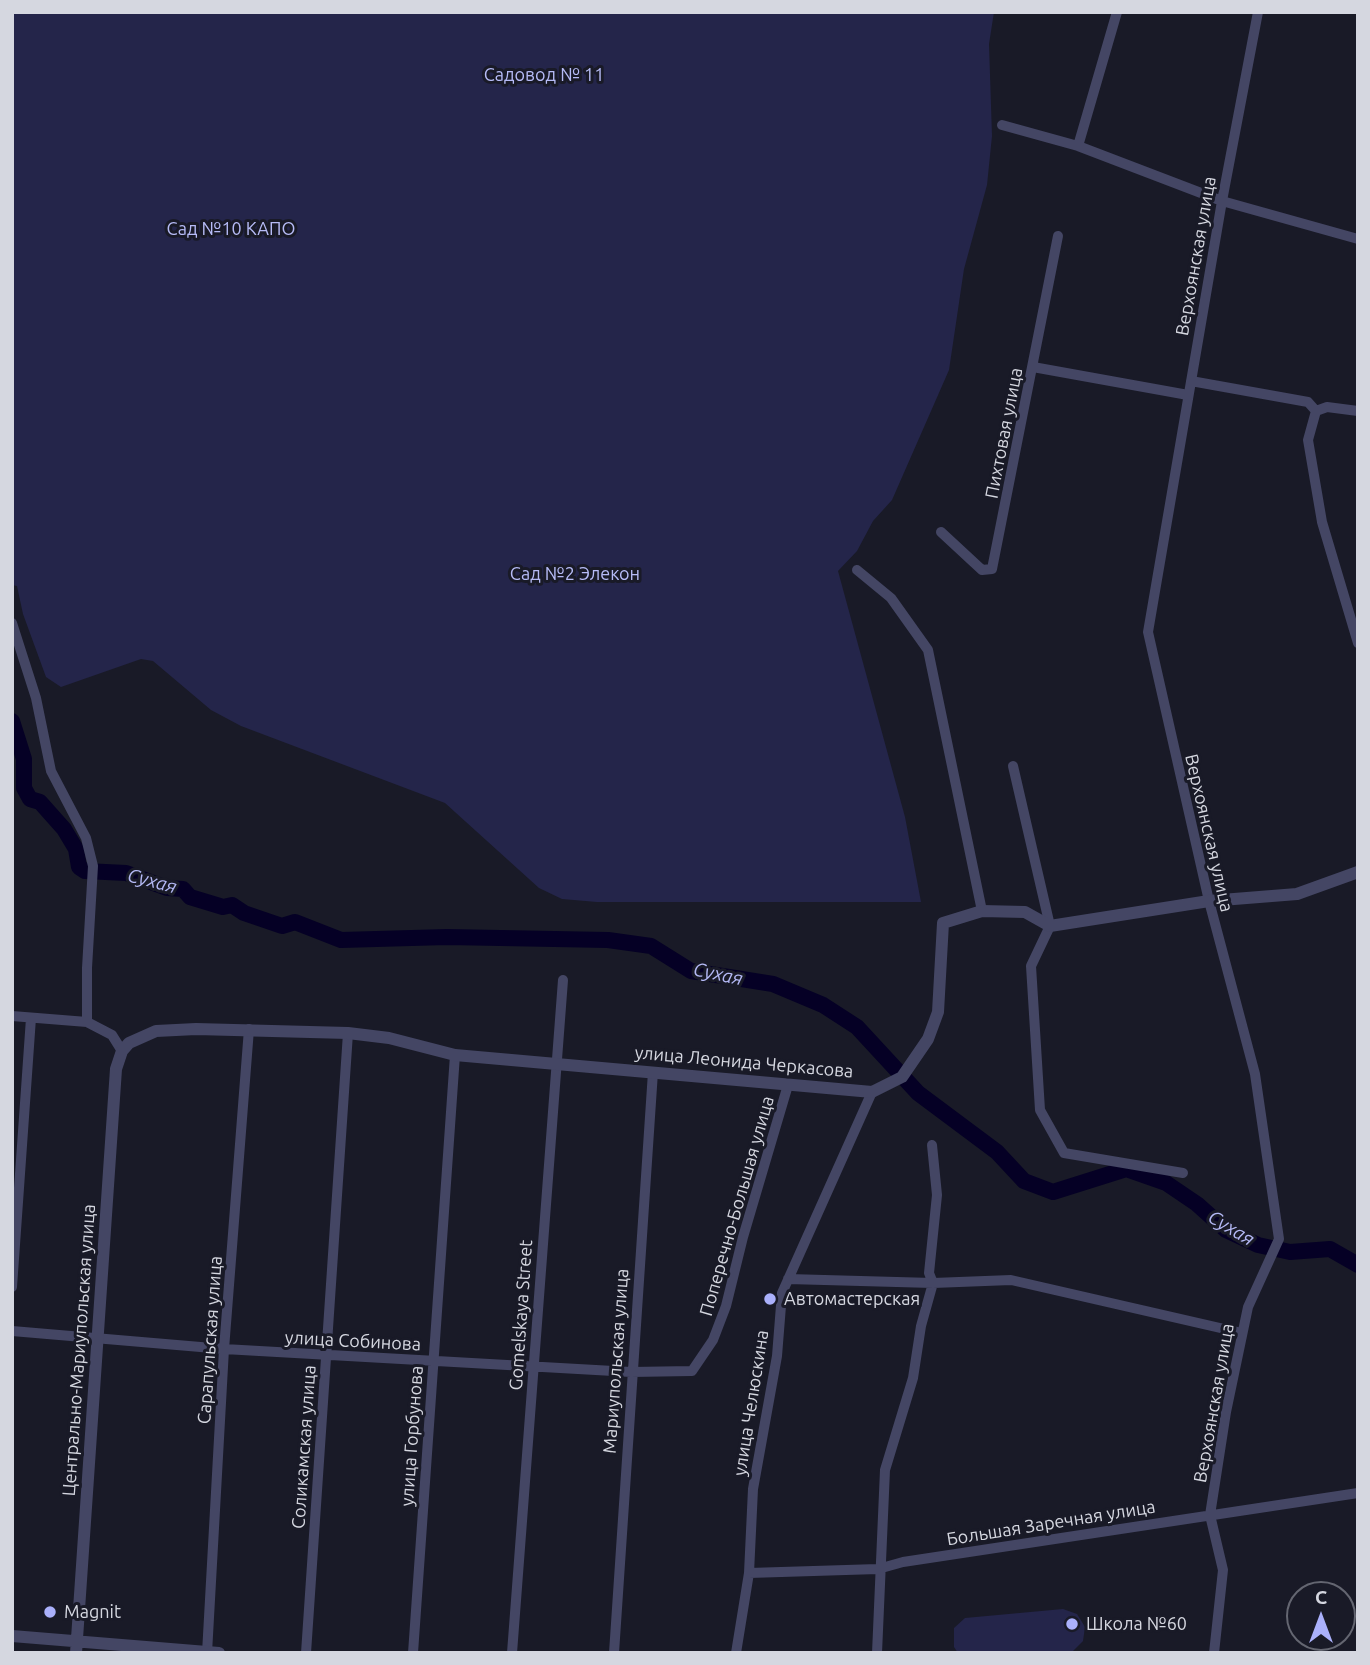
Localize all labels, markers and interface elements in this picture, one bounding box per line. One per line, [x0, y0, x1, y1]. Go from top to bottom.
park label: Садовод № 11 [484, 64, 604, 86]
street label: Верхоянская улица [1171, 175, 1221, 337]
park label: Сад №10 КАПО [167, 218, 295, 240]
street label: Пихтовая улица [981, 366, 1027, 500]
park label: Сад №2 Элекон [510, 563, 640, 585]
street label: Верхоянская улица [1180, 752, 1238, 914]
water label: Сухая [125, 864, 179, 898]
water label: Сухая [691, 958, 745, 990]
street label: улица Леонида Черкасова [634, 1042, 854, 1082]
street label: Поперечно-Большая улица [695, 1093, 779, 1319]
street label: Центрально-Мариупольская улица [58, 1203, 100, 1497]
water label: Сухая [1204, 1205, 1258, 1251]
street label: Gomelskaya Street [505, 1239, 537, 1391]
street label: Сарапульская улица [193, 1255, 227, 1425]
street label: Мариупольская улица [599, 1268, 633, 1454]
place label: Автомастерская [784, 1288, 920, 1310]
marker: Автомастерская [762, 1291, 778, 1307]
street label: Верхоянская улица [1189, 1322, 1239, 1484]
street label: улица Собинова [284, 1327, 422, 1355]
street label: улица Челюскина [729, 1329, 773, 1477]
street label: Соликамская улица [287, 1364, 321, 1530]
street label: улица Горбунова [396, 1365, 428, 1507]
street label: Большая Заречная улица [945, 1496, 1157, 1550]
north arrow [1286, 1581, 1356, 1651]
text: С [1315, 1586, 1327, 1608]
place label: Magnit [64, 1601, 121, 1623]
marker: Magnit [42, 1604, 58, 1620]
place label: Школа №60 [1086, 1613, 1187, 1635]
marker: Школа №60 [1064, 1616, 1080, 1632]

